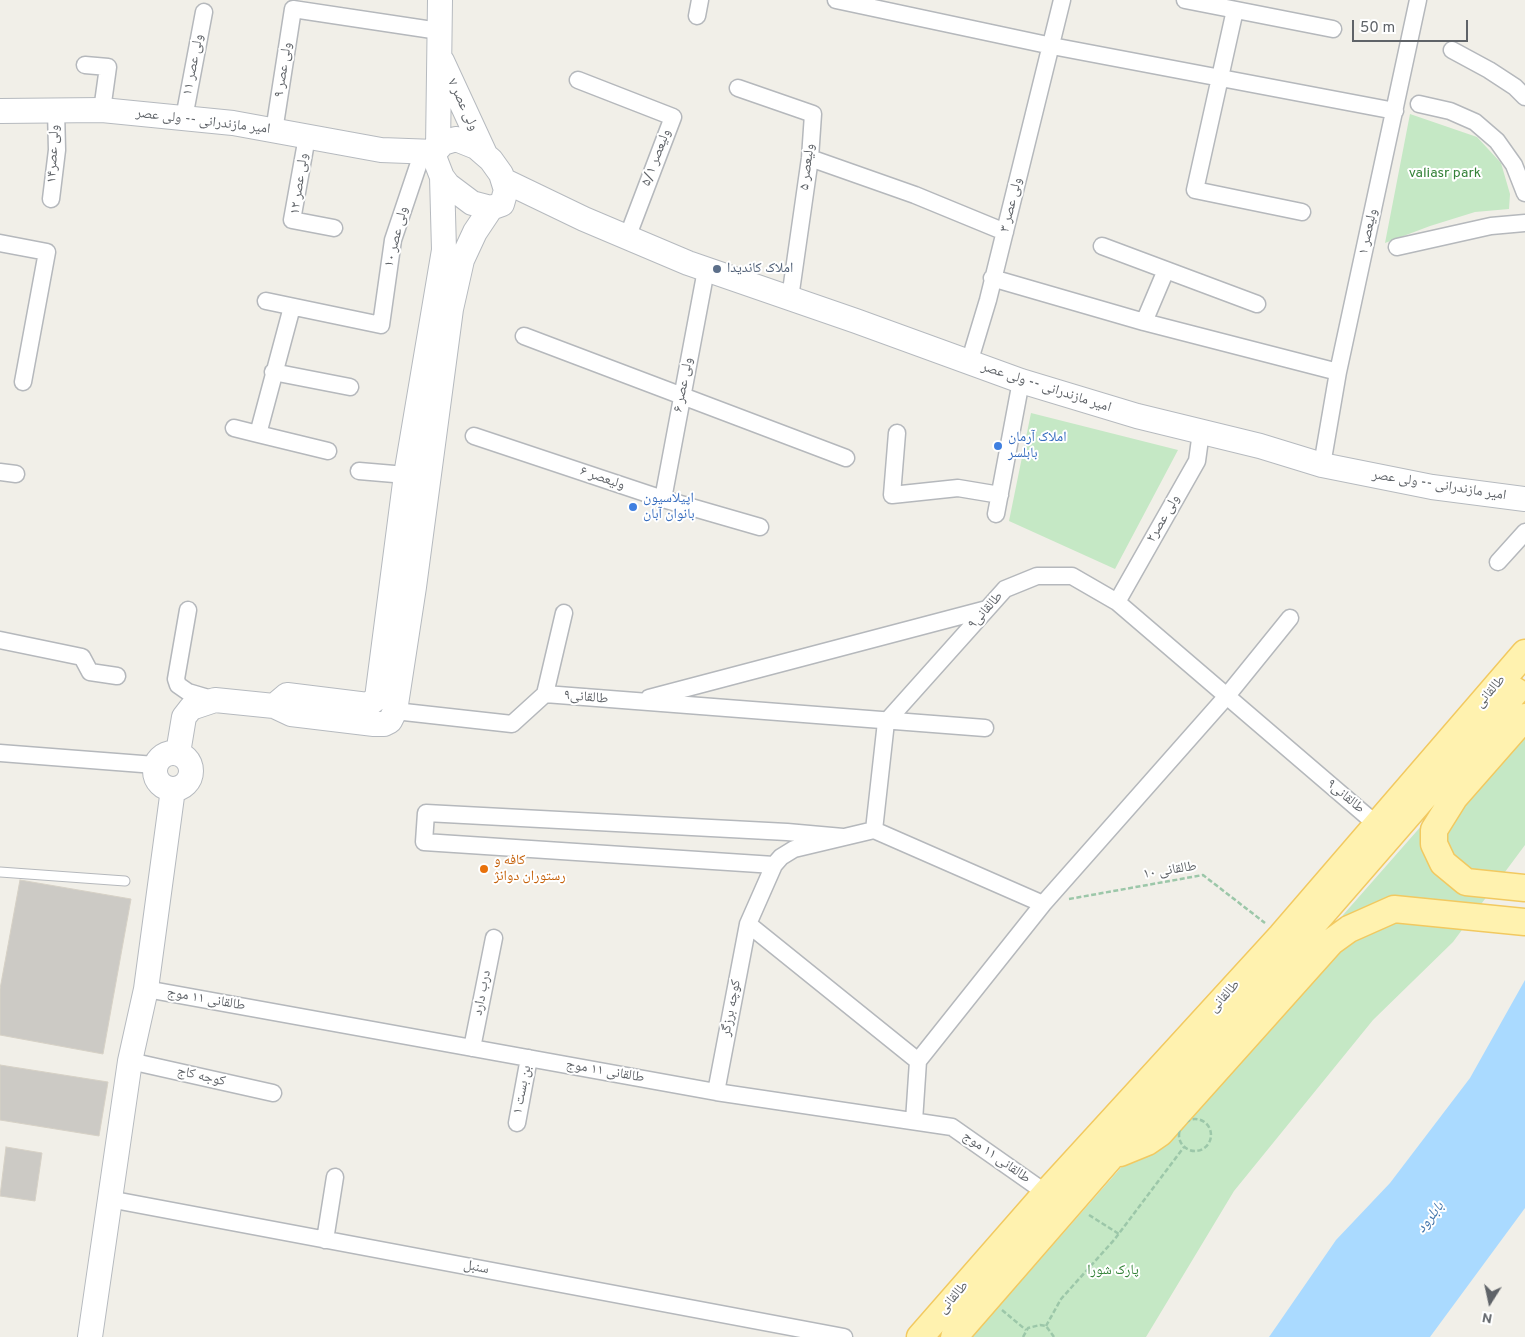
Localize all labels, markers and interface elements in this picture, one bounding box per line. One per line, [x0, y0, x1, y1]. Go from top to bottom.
scale bar [1355, 10, 1471, 42]
text: 50 m [1360, 19, 1395, 38]
street label: ولی عصر ۱۱ [180, 33, 208, 97]
street label: ولی عصر ۹ [271, 41, 297, 99]
street label: ولی عصر ۷ [443, 76, 481, 134]
street label: امیر مازندرانی -- ولی عصر [135, 105, 271, 139]
street label: ولی عصر۱۴ [44, 124, 64, 184]
street label: ولیعصر ۵/۱ [638, 127, 676, 189]
street label: ولیعصر ۵ [797, 143, 819, 191]
street label: ولی عصر ۱۲ [287, 152, 313, 216]
park label: valiasr park [1409, 166, 1481, 182]
street label: ولی عصر ۳ [997, 176, 1027, 234]
street label: ولی عصر ۱۰ [381, 205, 413, 269]
street label: ولیعصر ۱ [1356, 208, 1382, 256]
place label: املاک کاندیدا [727, 261, 793, 277]
marker: املاک کاندیدا [711, 263, 723, 275]
street label: ولی عصر ۶ [670, 356, 698, 414]
street label: امیر مازندرانی -- ولی عصر [979, 359, 1113, 417]
place label: املاک آرمان بابلسر [1008, 430, 1067, 462]
marker: املاک آرمان بابلسر [992, 440, 1004, 452]
street label: ولیعصر ۶ [577, 463, 627, 495]
street label: امیر مازندرانی -- ولی عصر [1371, 467, 1507, 505]
place label: اپیلاسیون بانوان آبان [643, 491, 695, 524]
street label: ولی عصر۲ [1144, 492, 1184, 546]
marker: اپیلاسیون بانوان آبان [627, 501, 639, 513]
street label: طالقانی۹ [965, 589, 1007, 633]
street label: طالقانی [1472, 672, 1510, 712]
street label: طالقانی۹ [563, 688, 609, 708]
street label: طالقانی۹ [1323, 776, 1367, 818]
place label: کافه و رستوران دوانژ [494, 853, 566, 886]
street label: طالقانی ۱۰ [1142, 858, 1198, 884]
marker: کافه و رستوران دوانژ [478, 863, 490, 875]
street label: درب دارد [470, 969, 496, 1017]
street label: طالقانی [1206, 977, 1244, 1017]
street label: کوچه برزگر [718, 978, 746, 1038]
street label: طالقانی ۱۱ موج [166, 985, 246, 1015]
street label: طالقانی ۱۱ موج [565, 1057, 645, 1087]
street label: کوجه کاج [175, 1063, 227, 1091]
street label: بن بست ۱ [510, 1064, 536, 1116]
street label: طالقانی ۱۱ موج [959, 1128, 1033, 1188]
water label: بابلرود [1413, 1199, 1449, 1237]
street label: سنبل [462, 1257, 490, 1279]
park label: پارک شورا [1087, 1263, 1139, 1279]
north arrow [1465, 1277, 1515, 1327]
street label: طالقانی [935, 1278, 973, 1318]
text: N [1481, 1308, 1494, 1327]

